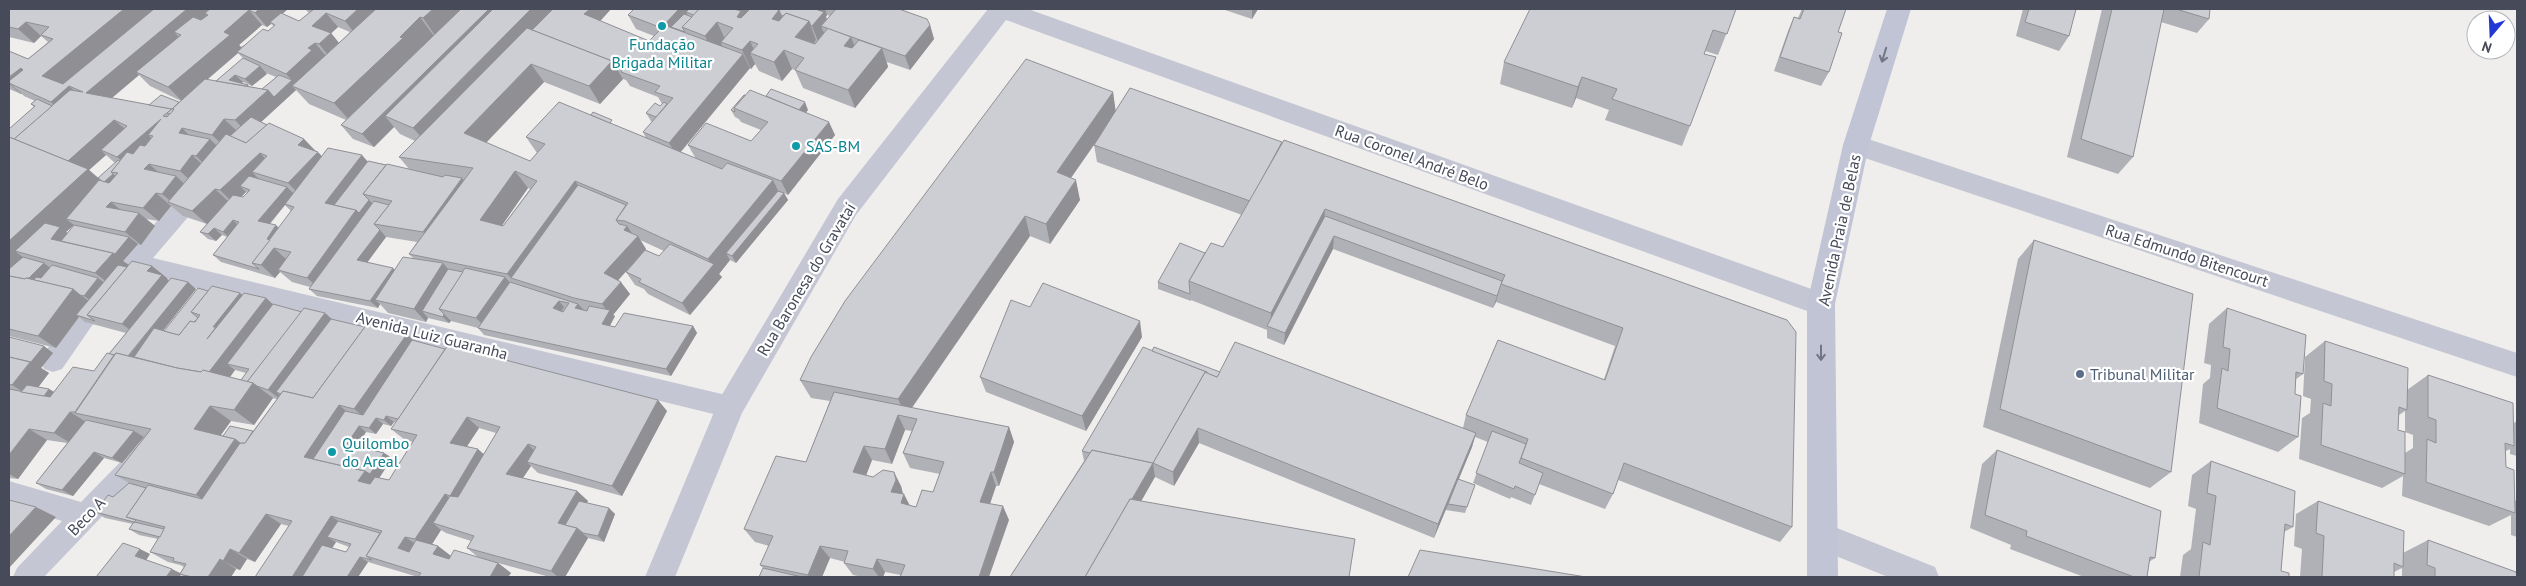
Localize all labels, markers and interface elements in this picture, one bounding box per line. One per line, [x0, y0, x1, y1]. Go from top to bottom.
north arrow [2466, 10, 2516, 60]
marker: Fundação Brigada Militar [656, 20, 668, 32]
place label: Fundação Brigada Militar [611, 34, 713, 72]
text: N [2479, 37, 2494, 57]
one-way arrow [1879, 47, 1888, 63]
street label: Rua Coronel André Belo [1332, 120, 1492, 194]
place label: SAS-BM [806, 136, 860, 156]
marker: SAS-BM [790, 140, 802, 152]
street label: Avenida Praia de Belas [1813, 152, 1865, 308]
street label: Rua Baronesa do Gravataí [752, 199, 860, 359]
street label: Rua Edmundo Bitencourt [2103, 219, 2272, 291]
street label: Avenida Luiz Guaranha [354, 307, 510, 363]
one-way arrow [1817, 345, 1826, 361]
place label: Tribunal Militar [2090, 364, 2195, 384]
marker: Tribunal Militar [2074, 368, 2086, 380]
place label: Quilombo do Areal [342, 433, 409, 471]
marker: Quilombo do Areal [326, 446, 338, 458]
street label: Beco A [63, 492, 110, 539]

